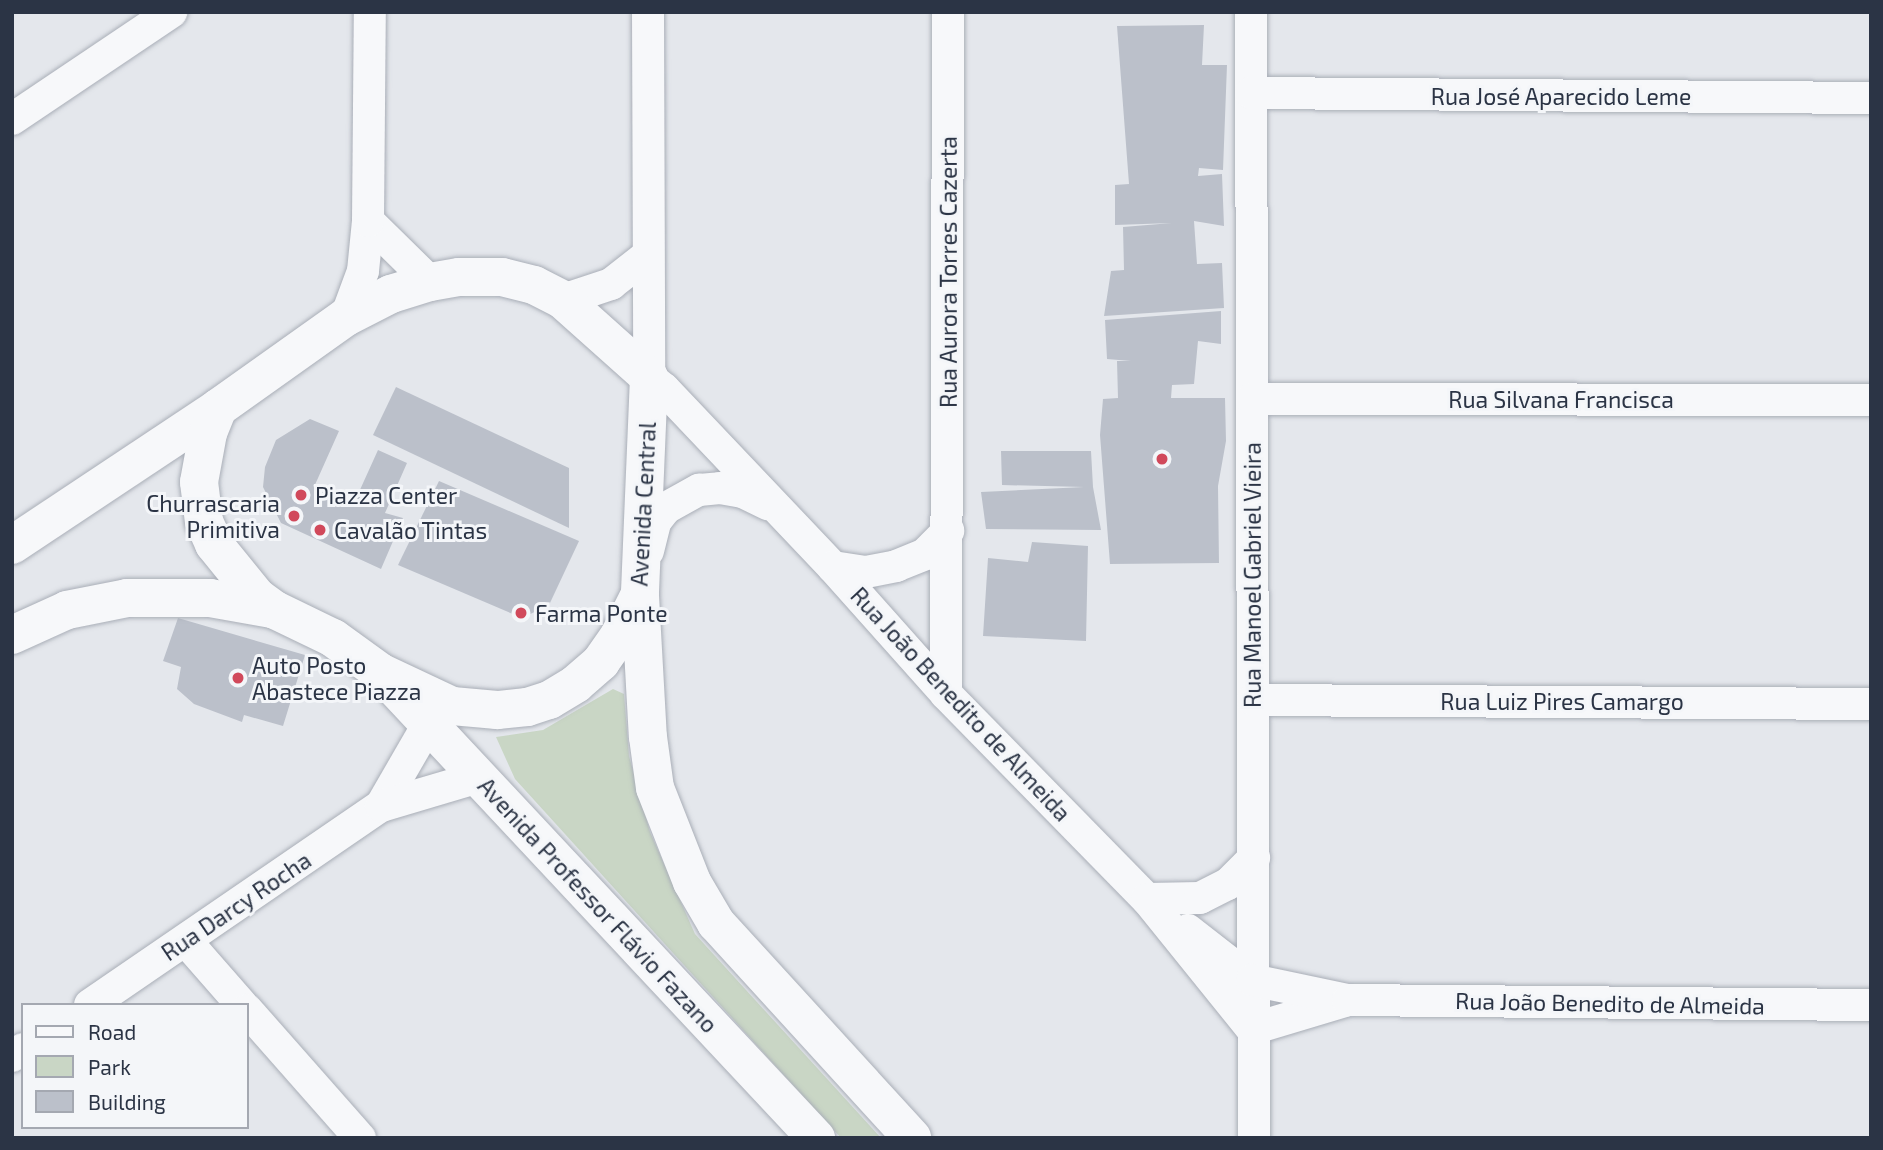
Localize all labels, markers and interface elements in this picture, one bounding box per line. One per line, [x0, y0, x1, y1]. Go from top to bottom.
street label: Rua José Aparecido Leme [1430, 82, 1692, 110]
street label: Rua Aurora Torres Cazerta [934, 135, 962, 409]
street label: Rua Silvana Francisca [1448, 385, 1674, 413]
street label: Avenida Central [625, 421, 661, 587]
street label: Rua Manoel Gabriel Vieira [1238, 441, 1266, 709]
place label: ㅤ [1176, 445, 1197, 473]
marker: ㅤ [1154, 451, 1170, 467]
place label: Piazza Center [315, 481, 457, 509]
marker: Piazza Center [293, 487, 309, 503]
place label: Churrascaria Primitiva [146, 489, 280, 543]
marker: Churrascaria Primitiva [286, 508, 302, 524]
place label: Cavalão Tintas [334, 516, 488, 544]
marker: Cavalão Tintas [312, 522, 328, 538]
street label: Rua João Benedito de Almeida [845, 581, 1077, 827]
place label: Farma Ponte [535, 599, 668, 627]
marker: Farma Ponte [513, 605, 529, 621]
place label: Auto Posto Abastece Piazza [252, 651, 421, 705]
marker: Auto Posto Abastece Piazza [230, 670, 246, 686]
street label: Rua Luiz Pires Camargo [1440, 687, 1684, 715]
street label: Avenida Professor Flávio Fazano [472, 772, 724, 1038]
street label: Rua Darcy Rocha [156, 846, 316, 966]
street label: Rua João Benedito de Almeida [1454, 986, 1766, 1020]
legend [21, 1003, 248, 1129]
text: Road [88, 1019, 136, 1044]
text: Park [88, 1054, 131, 1079]
text: Building [88, 1089, 166, 1114]

